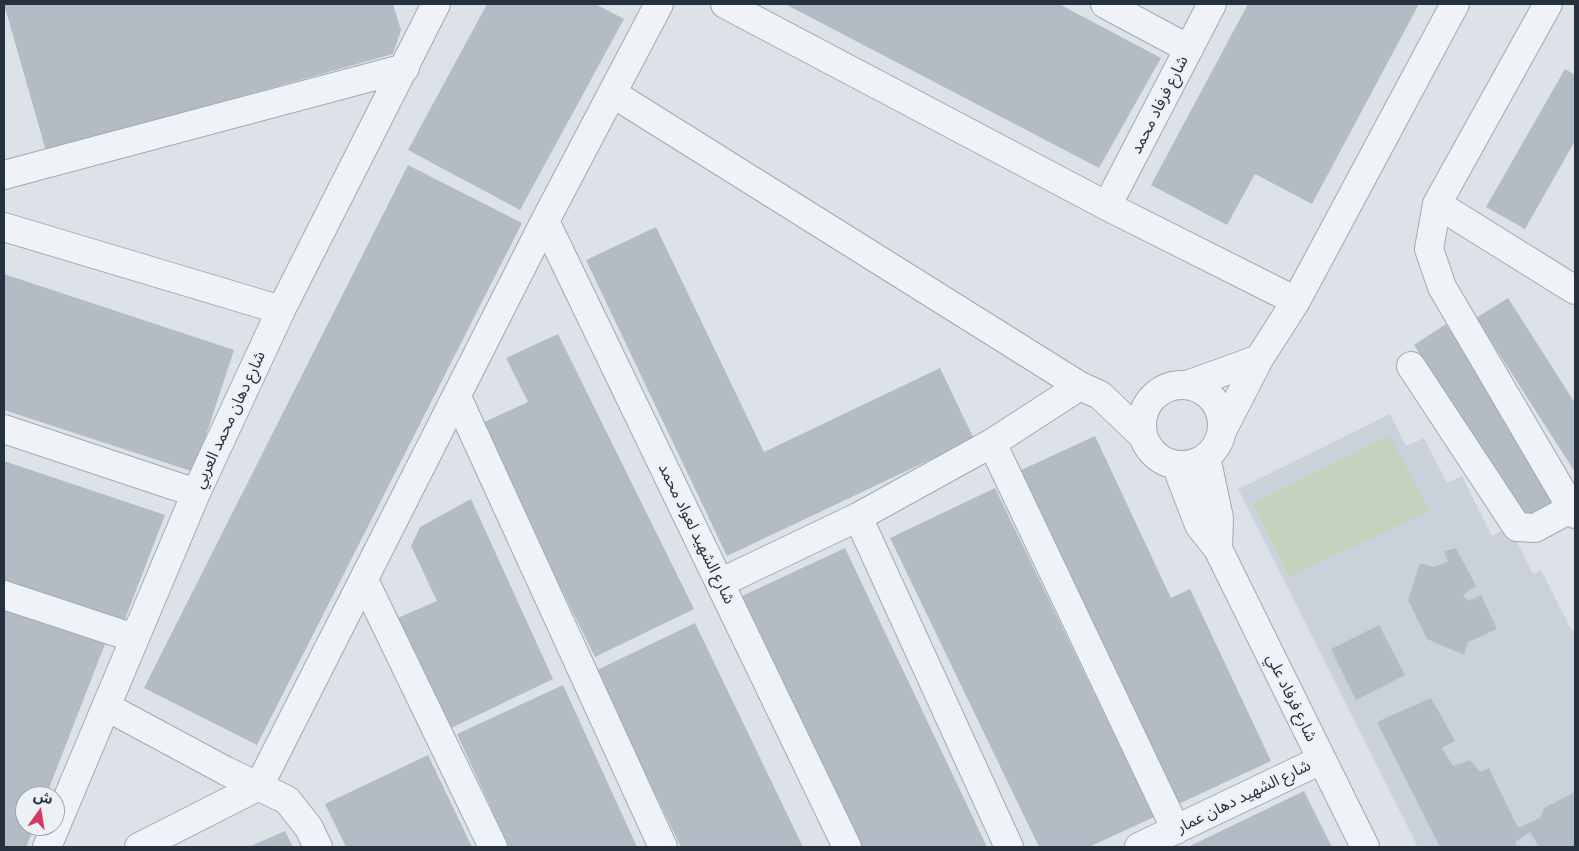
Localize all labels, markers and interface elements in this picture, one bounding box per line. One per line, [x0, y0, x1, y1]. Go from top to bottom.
street label: شارع فرفاد محمد [1127, 53, 1193, 157]
street label: شارع دهان محمد العربي [190, 348, 270, 492]
street label: شارع الشهيد لعواد محمد [654, 461, 738, 607]
street label: شارع فرفاد علي [1261, 651, 1321, 745]
street label: شارع الشهيد دهان عمار [1174, 756, 1314, 838]
north arrow [15, 786, 65, 836]
text: ش [32, 786, 55, 808]

